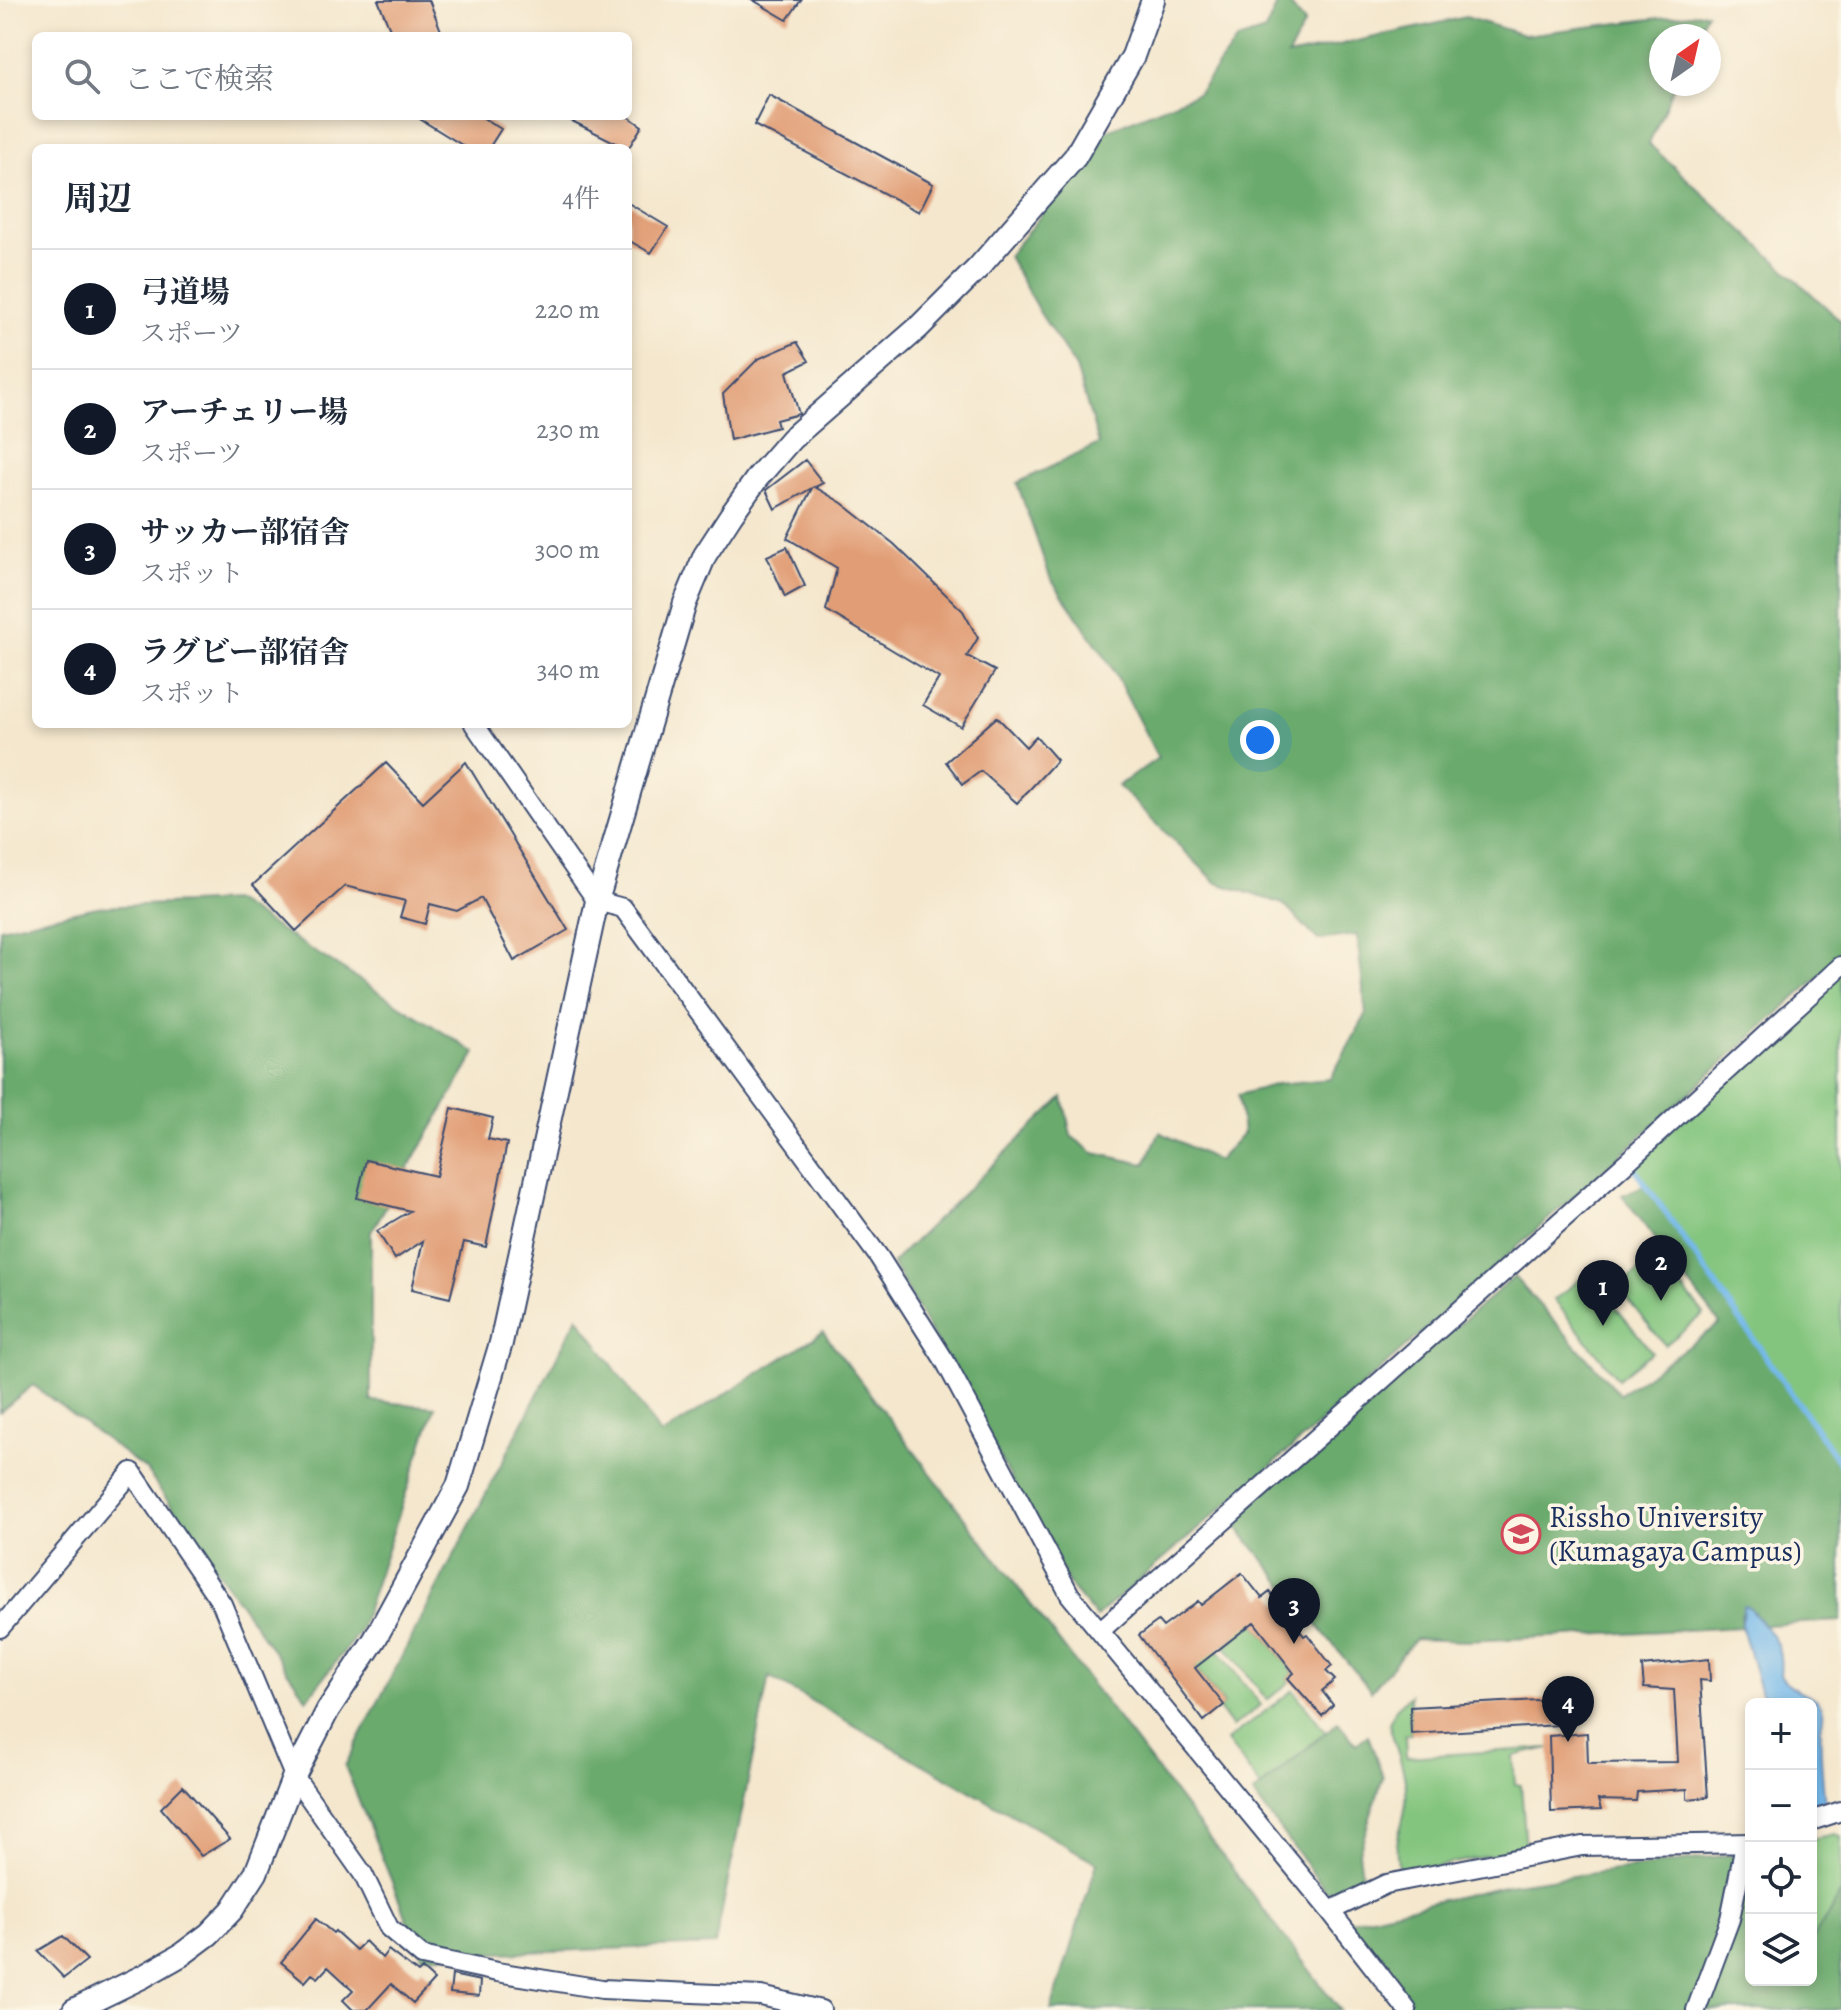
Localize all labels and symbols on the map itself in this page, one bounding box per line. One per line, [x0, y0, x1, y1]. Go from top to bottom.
north arrow [1649, 24, 1721, 96]
your location [1240, 720, 1280, 760]
pin: 2 [1635, 1235, 1687, 1301]
pin: 1 [1577, 1260, 1629, 1326]
place label: Rissho University (Kumagaya Campus) [1549, 1497, 1802, 1571]
school or university icon: Rissho University (Kumagaya Campus) [1500, 1513, 1542, 1555]
pin: 3 [1268, 1578, 1320, 1644]
pin: 4 [1542, 1676, 1594, 1742]

